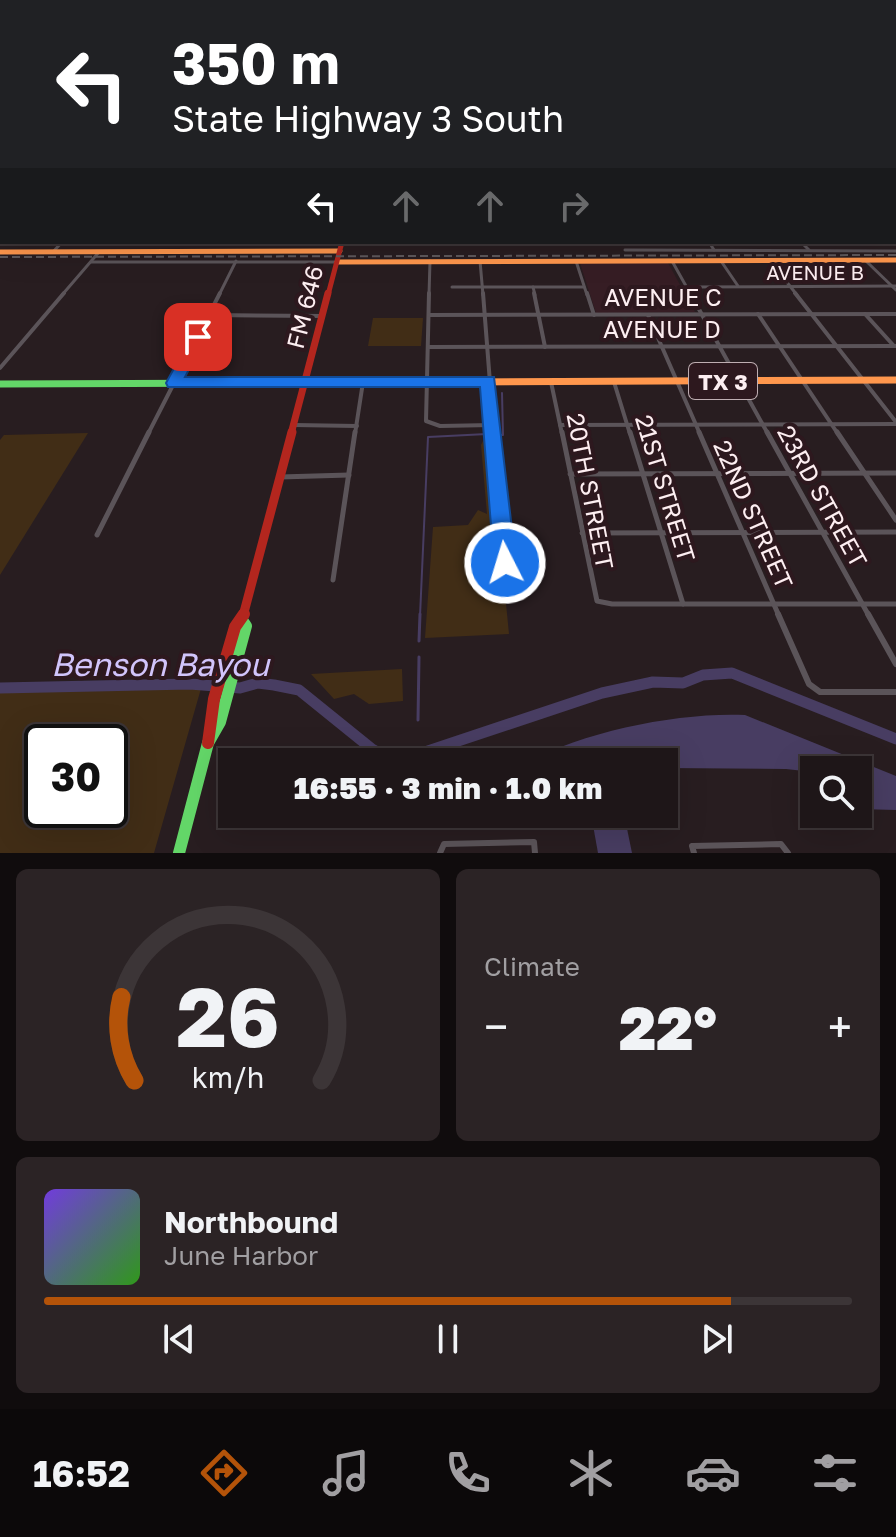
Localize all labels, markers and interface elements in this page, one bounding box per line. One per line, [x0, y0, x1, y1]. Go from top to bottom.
text: 350 m [172, 29, 340, 96]
icon: left [40, 32, 144, 136]
text: State Highway 3 South [172, 97, 564, 140]
icon: left [300, 184, 344, 228]
icon: ahead [384, 184, 428, 228]
icon: ahead [468, 184, 512, 228]
icon: right [552, 184, 596, 228]
street label: AVENUE B [766, 260, 864, 284]
street label: FM 646 [280, 262, 328, 352]
street label: AVENUE C [604, 282, 722, 311]
pin [164, 303, 232, 371]
street label: AVENUE D [603, 314, 721, 343]
icon: arrive [176, 315, 220, 359]
road number: TX 3 [689, 363, 757, 399]
street label: 20TH STREET [562, 410, 620, 572]
street label: 21ST STREET [630, 411, 702, 565]
street label: 23RD STREET [772, 420, 874, 572]
street label: 22ND STREET [708, 435, 800, 593]
position arrow [463, 521, 547, 605]
water label: Benson Bayou [51, 645, 272, 683]
speed limit sign: 30 [24, 724, 128, 828]
map controls [800, 756, 872, 828]
button: search [800, 756, 872, 828]
text: 16:55 · 3 min · 1.0 km [294, 770, 602, 806]
text: Climate [484, 951, 580, 982]
text: 26 [176, 965, 280, 1065]
text: 22° [619, 991, 717, 1063]
text: − [484, 1000, 508, 1053]
text: + [828, 1000, 852, 1053]
text: km/h [192, 1060, 264, 1094]
text: Northbound [164, 1204, 338, 1240]
text: June Harbor [164, 1240, 318, 1271]
icon: previous [157, 1317, 201, 1361]
icon: pause [426, 1317, 470, 1361]
icon: next [695, 1317, 739, 1361]
icon: directions [196, 1445, 252, 1501]
icon: music [318, 1445, 374, 1501]
icon: phone [440, 1445, 496, 1501]
icon: climate [563, 1445, 619, 1501]
icon: car [685, 1445, 741, 1501]
icon: filters [807, 1445, 863, 1501]
text: 16:52 [33, 1452, 130, 1495]

